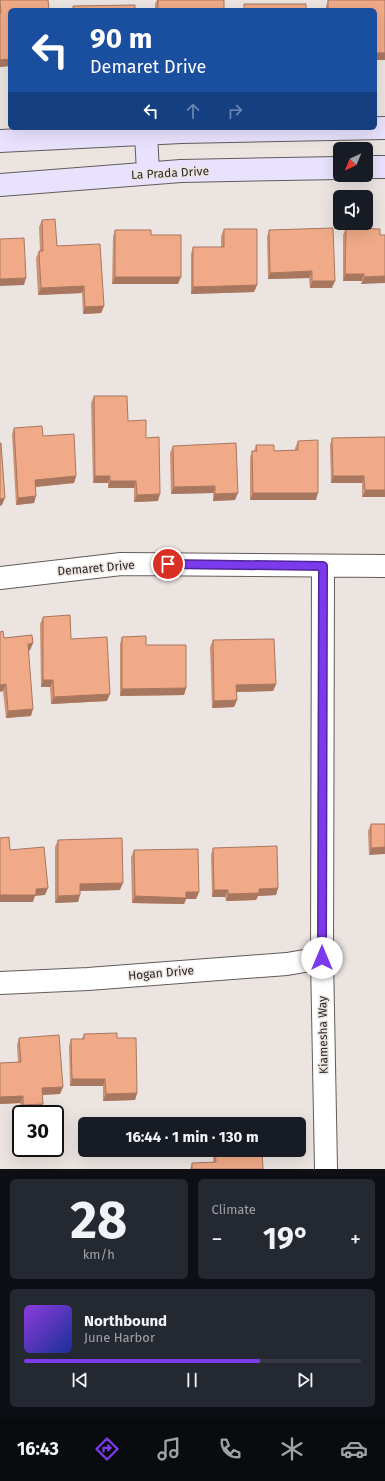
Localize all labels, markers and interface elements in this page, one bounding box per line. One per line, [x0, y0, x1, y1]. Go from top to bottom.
text: 90 m [90, 22, 152, 55]
icon: left [24, 24, 76, 76]
text: Demaret Drive [90, 56, 206, 78]
icon: left [140, 100, 162, 122]
icon: ahead [182, 100, 204, 122]
icon: right [224, 100, 246, 122]
north arrow [333, 142, 373, 182]
map controls [333, 142, 373, 230]
street label: La Prada Drive [131, 164, 209, 182]
button: sound [333, 190, 373, 230]
pin [151, 547, 185, 581]
icon: arrive [157, 553, 179, 575]
street label: Demaret Drive [57, 558, 135, 578]
position arrow [301, 937, 343, 979]
street label: Hogan Drive [127, 963, 195, 983]
street label: Kiamesha Way [315, 996, 331, 1074]
speed limit sign: 30 [12, 1105, 64, 1157]
text: 16:44 · 1 min · 130 m [125, 1128, 259, 1146]
text: 28 [70, 1189, 127, 1252]
text: Climate [212, 1202, 256, 1217]
text: 19° [263, 1221, 309, 1257]
text: − [212, 1226, 223, 1253]
text: + [350, 1226, 361, 1253]
text: km/h [83, 1247, 115, 1262]
text: Northbound [84, 1312, 167, 1330]
text: June Harbor [84, 1330, 155, 1345]
icon: previous [69, 1369, 91, 1391]
icon: pause [181, 1369, 203, 1391]
icon: next [294, 1369, 316, 1391]
icon: directions [93, 1435, 121, 1463]
icon: music [155, 1435, 183, 1463]
icon: phone [216, 1435, 244, 1463]
icon: climate [278, 1435, 306, 1463]
icon: car [340, 1435, 368, 1463]
text: 16:43 [17, 1438, 59, 1460]

